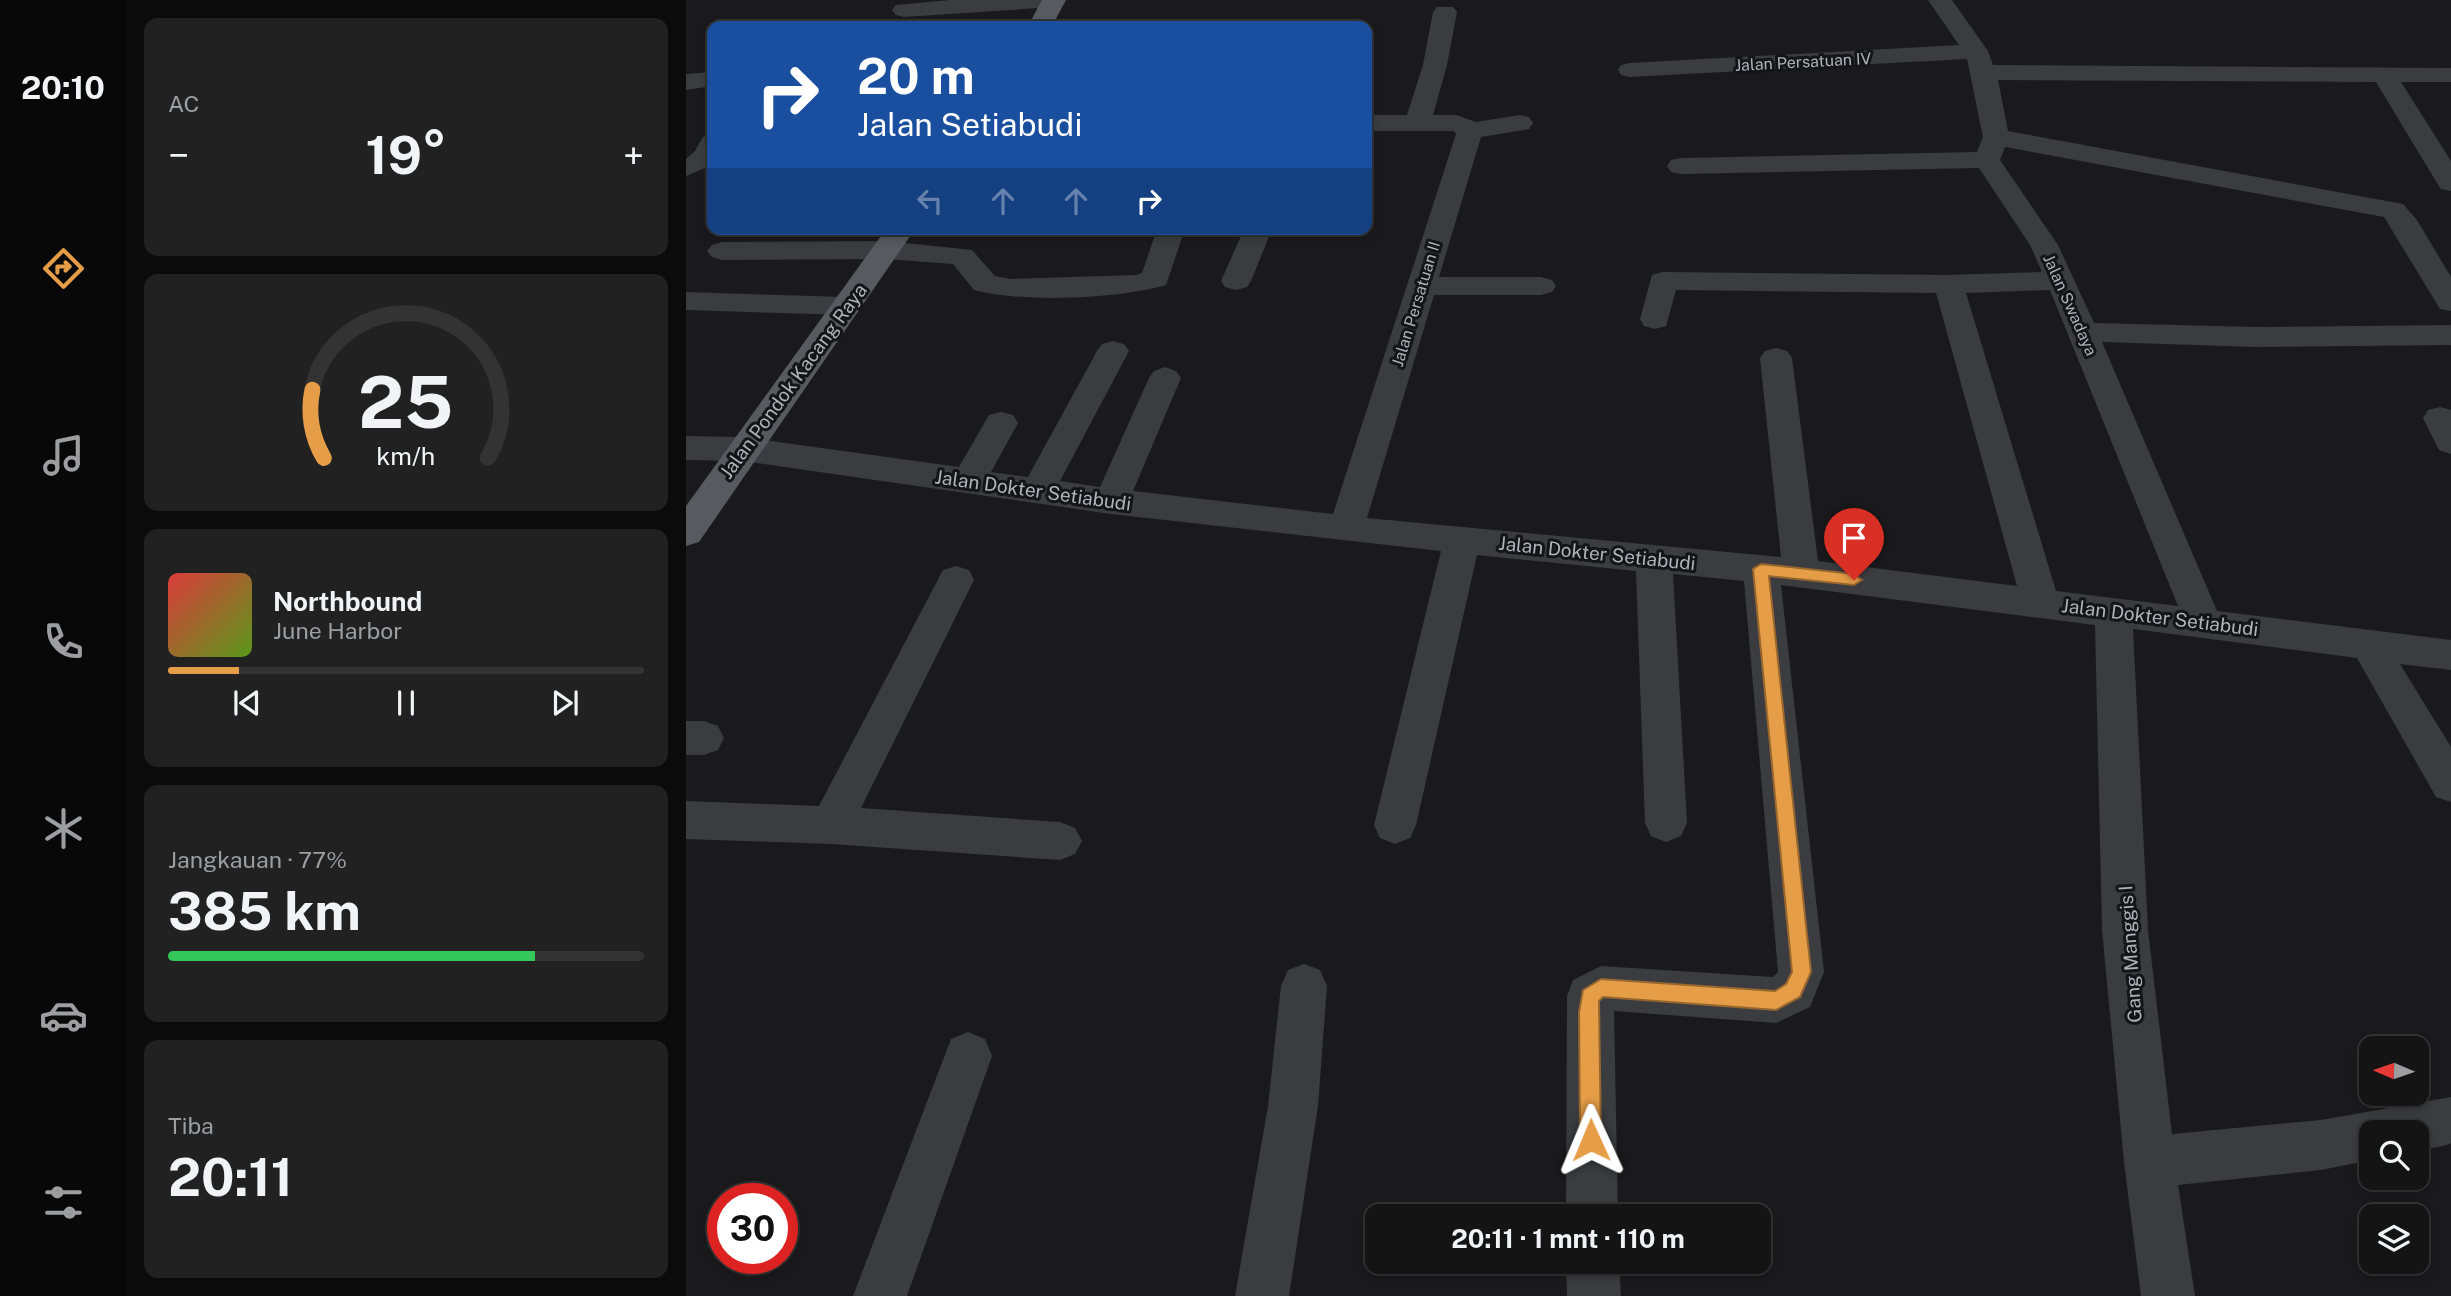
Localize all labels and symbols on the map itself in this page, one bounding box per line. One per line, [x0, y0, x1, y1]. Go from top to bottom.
street label: Jalan Persatuan IV [1734, 49, 1872, 75]
street label: Jalan Persatuan II [1388, 239, 1444, 369]
street label: Jalan Swadaya [2039, 251, 2101, 359]
street label: Jalan Pondok Kacang Raya [715, 279, 871, 483]
street label: Jalan Dokter Setiabudi [933, 465, 1133, 515]
pin [1824, 508, 1884, 580]
street label: Jalan Dokter Setiabudi [1497, 532, 1697, 574]
street label: Jalan Dokter Setiabudi [2060, 594, 2260, 640]
street label: Gang Manggis I [2114, 885, 2146, 1023]
north arrow [2359, 1036, 2429, 1106]
position arrow [1554, 1103, 1628, 1177]
speed limit sign: 30 [707, 1183, 798, 1274]

